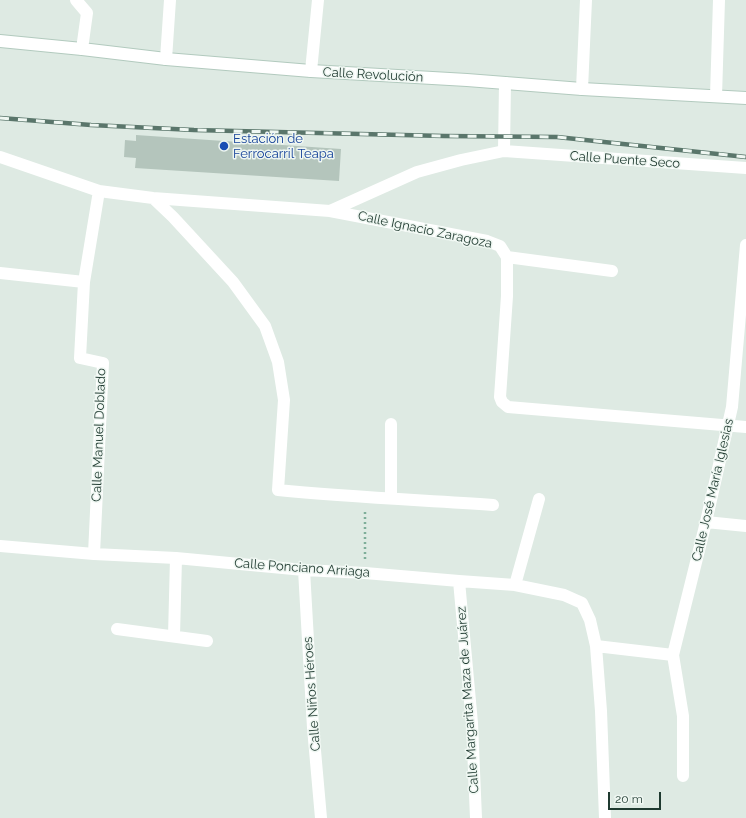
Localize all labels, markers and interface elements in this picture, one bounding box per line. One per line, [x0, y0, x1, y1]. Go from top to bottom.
street label: Calle Revolución [322, 65, 424, 85]
place label: Estación de Ferrocarril Teapa [233, 131, 334, 162]
marker: Estación de Ferrocarril Teapa [218, 140, 230, 152]
street label: Calle Puente Seco [569, 148, 681, 172]
street label: Calle Ignacio Zaragoza [356, 208, 494, 252]
street label: Calle Manuel Doblado [89, 368, 109, 502]
street label: Calle José María Iglesias [689, 417, 737, 563]
street label: Calle Ponciano Arriaga [234, 555, 370, 581]
street label: Calle Margarita Maza de Juárez [454, 606, 482, 794]
street label: Calle Niños Héroes [300, 636, 324, 752]
scale bar [610, 784, 663, 810]
text: 20 m [615, 792, 643, 806]

